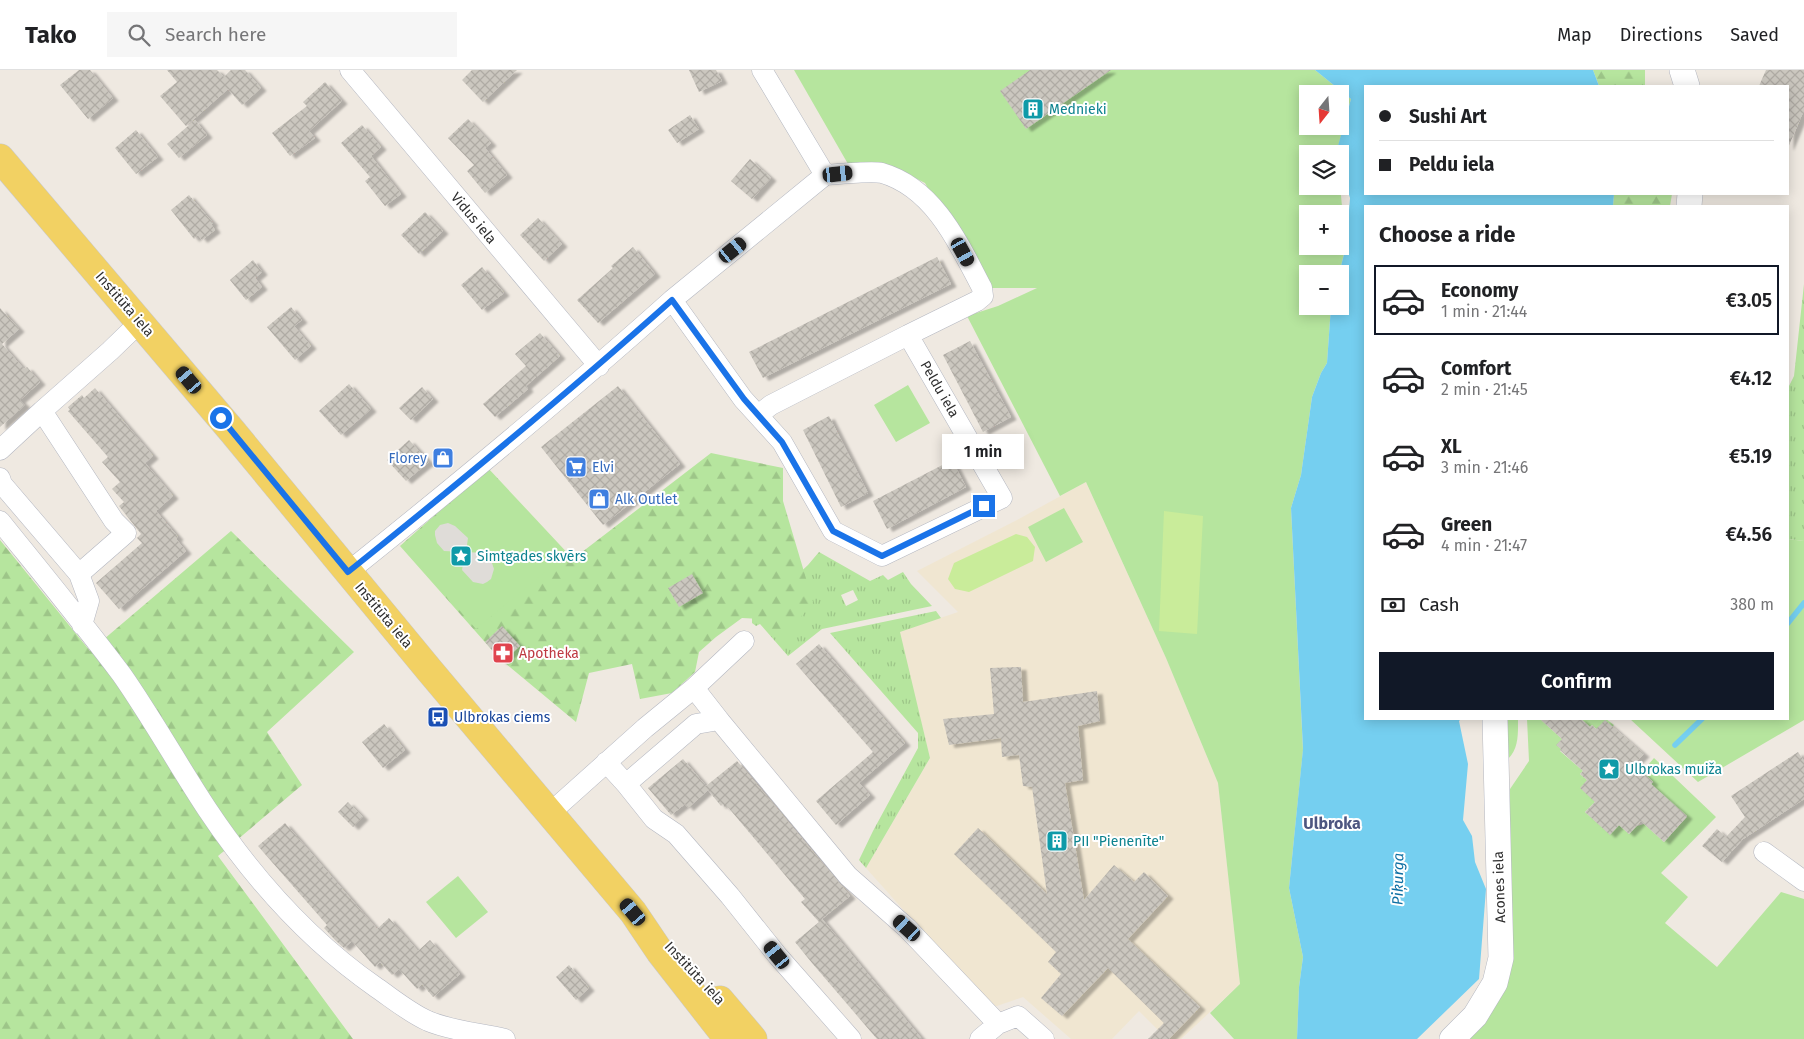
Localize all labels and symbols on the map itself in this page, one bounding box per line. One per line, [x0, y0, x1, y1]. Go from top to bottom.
north arrow [1299, 85, 1349, 135]
building icon: Mednieki [1021, 97, 1045, 121]
place label: Mednieki [1049, 101, 1107, 118]
car [822, 165, 853, 183]
street label: Vidus iela [447, 189, 500, 247]
car [716, 235, 749, 265]
car [949, 235, 976, 269]
street label: Institūta iela [92, 268, 157, 340]
street label: Peldu iela [916, 358, 963, 421]
car [173, 364, 204, 396]
route start [210, 407, 232, 429]
callout: 1 min [943, 434, 1025, 468]
shop icon: Florey [431, 446, 455, 470]
place label: Florey [389, 450, 427, 467]
supermarket icon: Elvi [564, 455, 588, 479]
place label: Elvi [592, 459, 614, 476]
shop icon: Alk Outlet [587, 487, 611, 511]
place label: Alk Outlet [615, 491, 678, 508]
route end [973, 495, 995, 517]
place icon: Simtgades skvērs [449, 544, 473, 568]
place label: Simtgades skvērs [477, 548, 587, 565]
street label: Institūta iela [351, 579, 416, 652]
pharmacy icon: Apotheka [491, 641, 515, 665]
place label: Apotheka [519, 645, 579, 662]
bus stop icon: Ulbrokas ciems [426, 705, 450, 729]
place label: Ulbrokas ciems [454, 709, 551, 726]
place icon: Ulbrokas muiža [1597, 757, 1621, 781]
place label: Ulbrokas muiža [1625, 761, 1722, 778]
district label: Ulbroka [1303, 814, 1361, 833]
building icon: PII "Pienenīte" [1045, 829, 1069, 853]
place label: PII "Pienenīte" [1073, 833, 1164, 850]
street label: Acones iela [1490, 851, 1509, 923]
water label: Piķurga [1389, 853, 1408, 905]
car [617, 896, 648, 928]
car [890, 912, 923, 944]
street label: Institūta iela [661, 938, 728, 1009]
car [761, 939, 792, 971]

